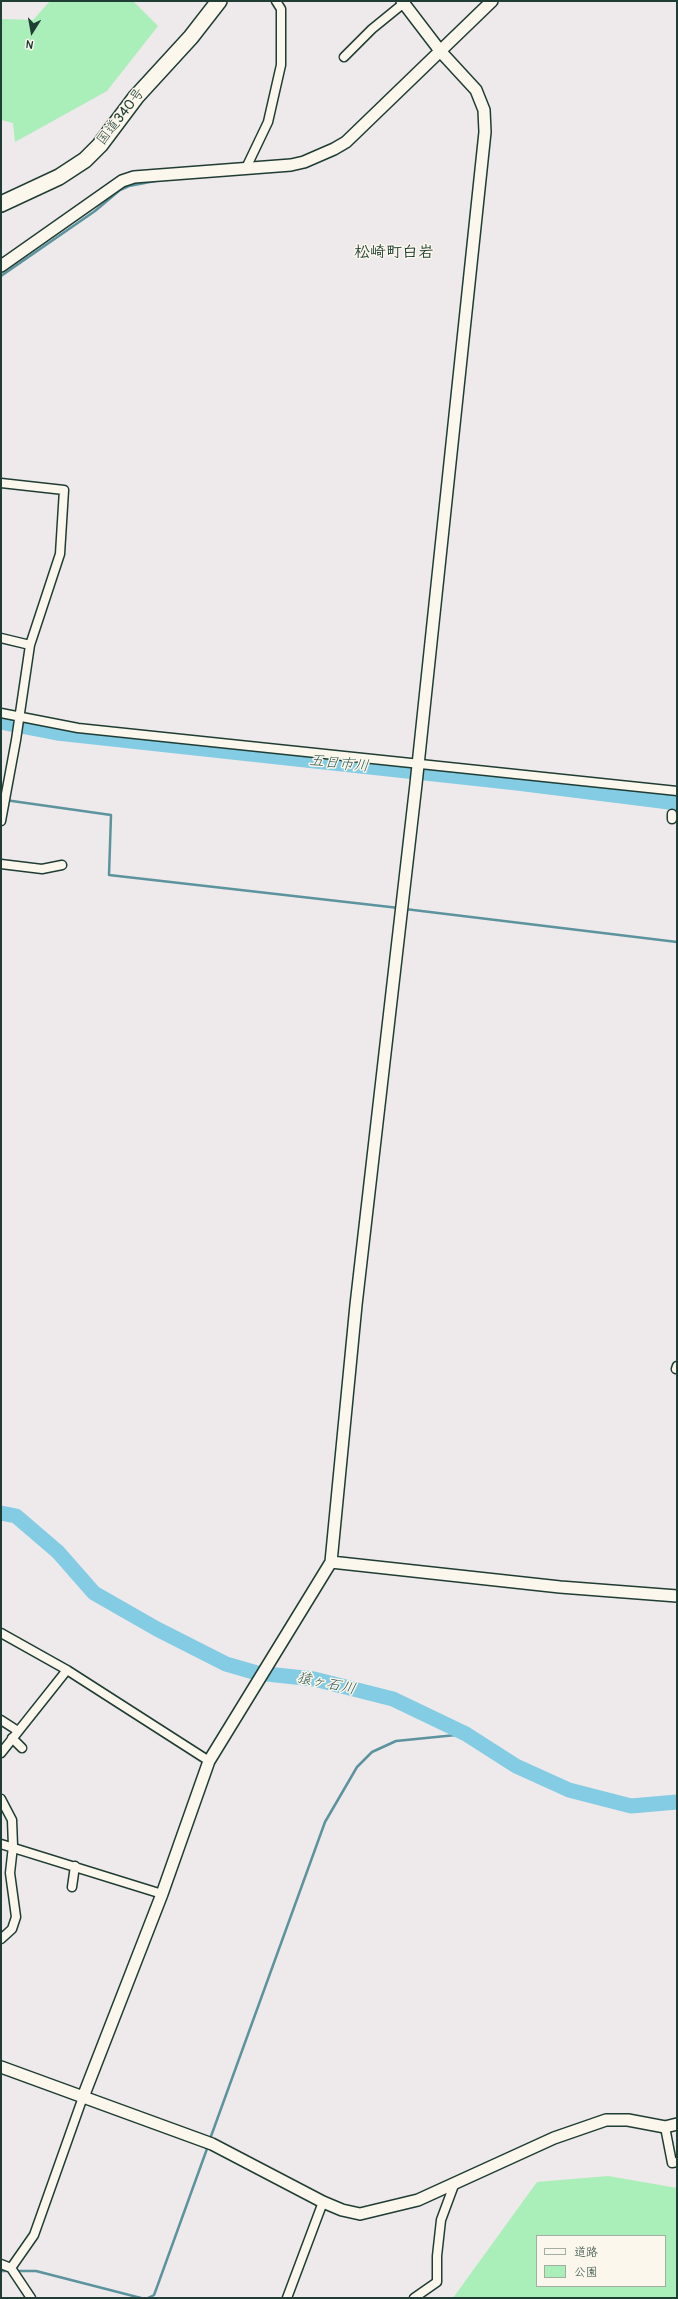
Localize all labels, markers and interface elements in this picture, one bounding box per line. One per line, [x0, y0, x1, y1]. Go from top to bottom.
north arrow [12, 12, 52, 52]
text: N [25, 37, 35, 51]
street label: 国道340号 [94, 85, 148, 149]
district label: 松崎町白岩 [354, 243, 434, 263]
water label: 五日市川 [308, 752, 370, 776]
water label: 猿ヶ石川 [295, 1669, 357, 1699]
legend [536, 2235, 666, 2287]
text: 道路 [574, 2245, 598, 2260]
text: 公園 [574, 2265, 598, 2280]

